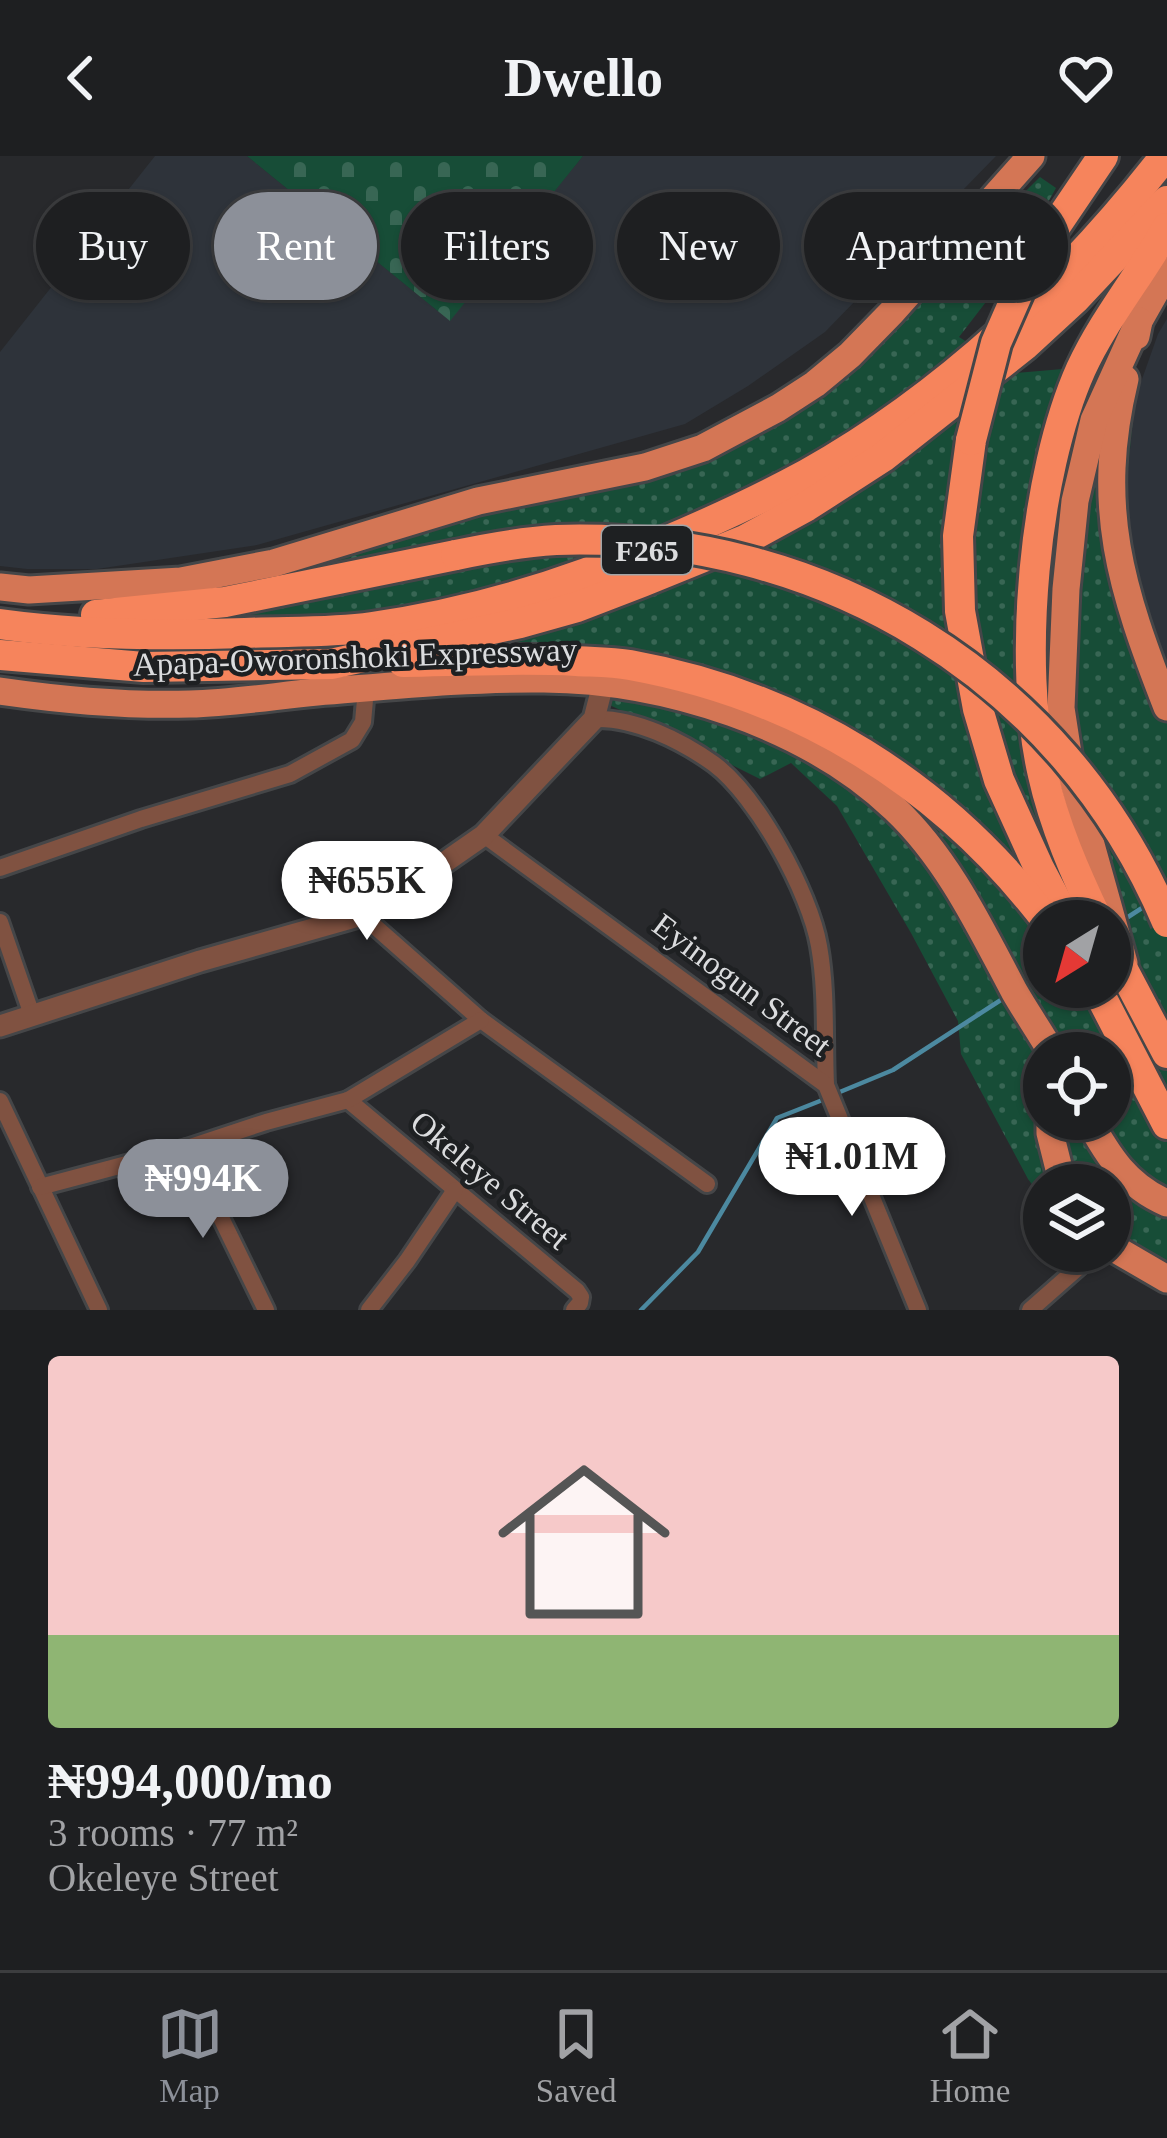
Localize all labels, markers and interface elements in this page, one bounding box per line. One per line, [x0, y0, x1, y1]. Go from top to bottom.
icon: back [48, 45, 114, 111]
icon: heart [1053, 45, 1119, 111]
text: Dwello [504, 48, 663, 108]
chip: Buy [36, 192, 190, 300]
chip: Rent [214, 192, 377, 300]
chip: Filters [401, 192, 593, 300]
chip: New [617, 192, 780, 300]
chip: Apartment [804, 192, 1068, 300]
road number: F265 [602, 526, 692, 574]
street label: Apapa-Oworonshoki Expressway [132, 631, 578, 683]
pin: ₦655K [283, 841, 451, 943]
text: ₦655K [309, 858, 426, 901]
north arrow [1023, 900, 1131, 1008]
map controls [1023, 900, 1131, 1272]
street label: Eyinogun Street [646, 906, 838, 1064]
button: locate [1023, 1032, 1131, 1140]
street label: Okeleye Street [404, 1103, 576, 1257]
pin: ₦1.01M [754, 1117, 950, 1219]
text: ₦1.01M [785, 1134, 919, 1177]
pin: ₦994K [119, 1139, 287, 1241]
text: ₦994K [145, 1156, 262, 1199]
button: layers [1023, 1164, 1131, 1272]
icon: home [476, 1434, 692, 1650]
text: ₦994,000/mo [48, 1753, 333, 1809]
text: 3 rooms · 77 m² [48, 1811, 298, 1854]
text: Okeleye Street [48, 1856, 279, 1899]
tab: Map [157, 2001, 223, 2110]
tab: Saved [536, 2001, 616, 2110]
tab: Home [930, 2001, 1010, 2110]

